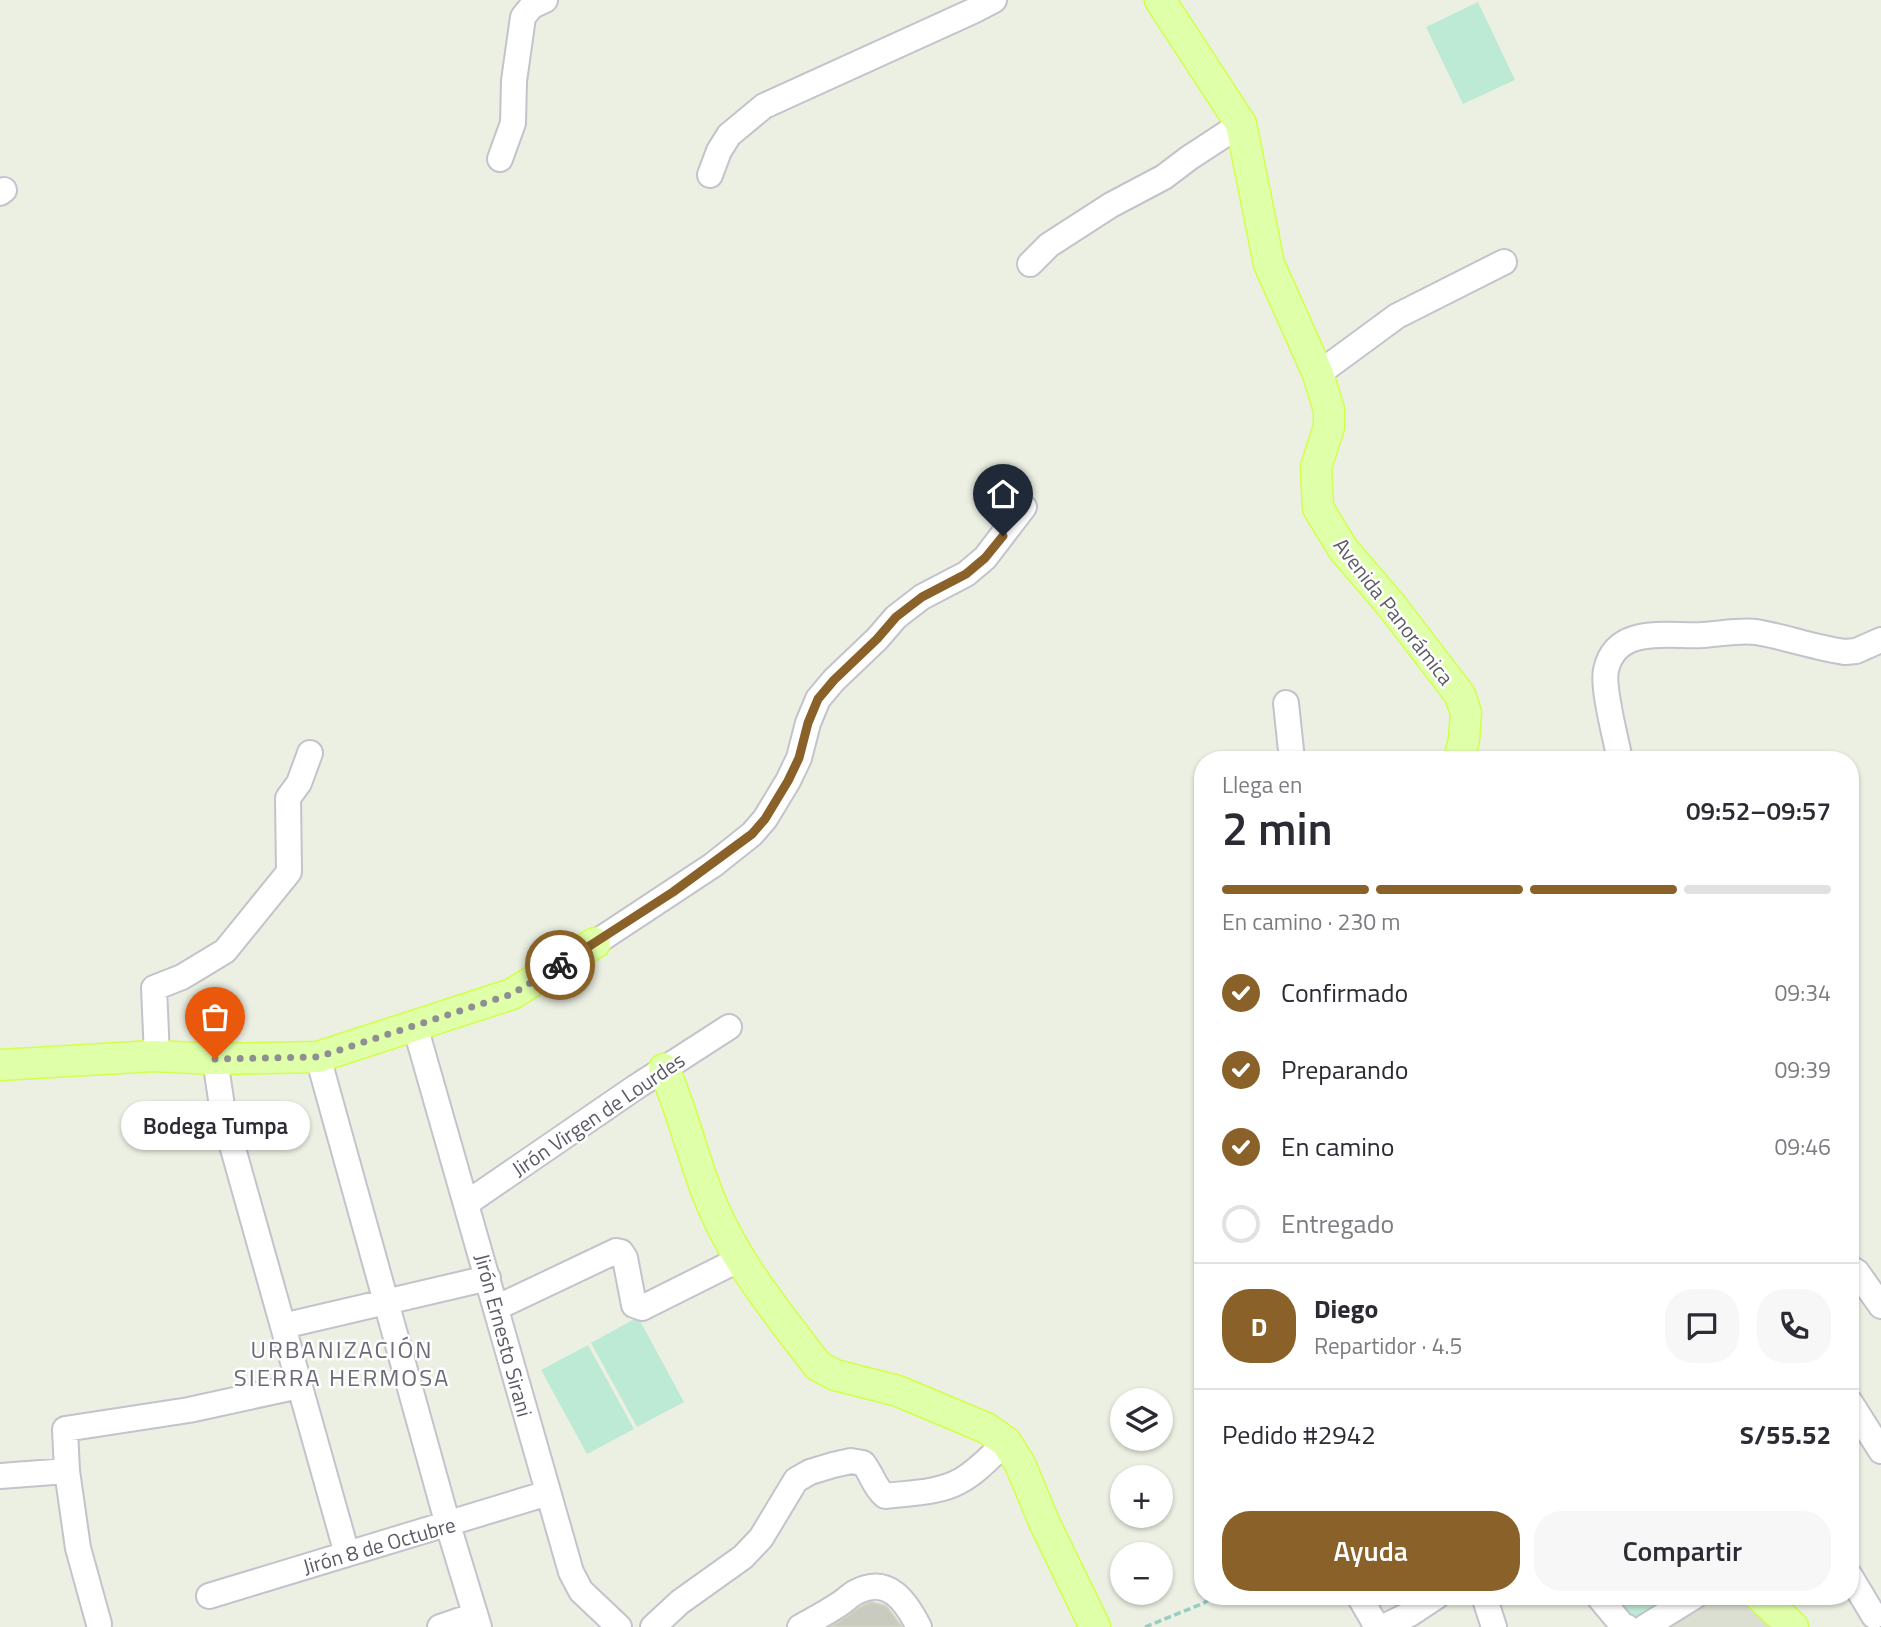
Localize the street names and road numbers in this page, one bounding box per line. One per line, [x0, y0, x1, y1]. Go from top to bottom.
street label: Avenida Panorámica [1326, 530, 1462, 692]
street label: Jirón Virgen de Lourdes [505, 1044, 691, 1184]
street label: Jirón Ernesto Sirani [467, 1250, 541, 1420]
street label: Jirón 8 de Octubre [299, 1508, 459, 1582]

